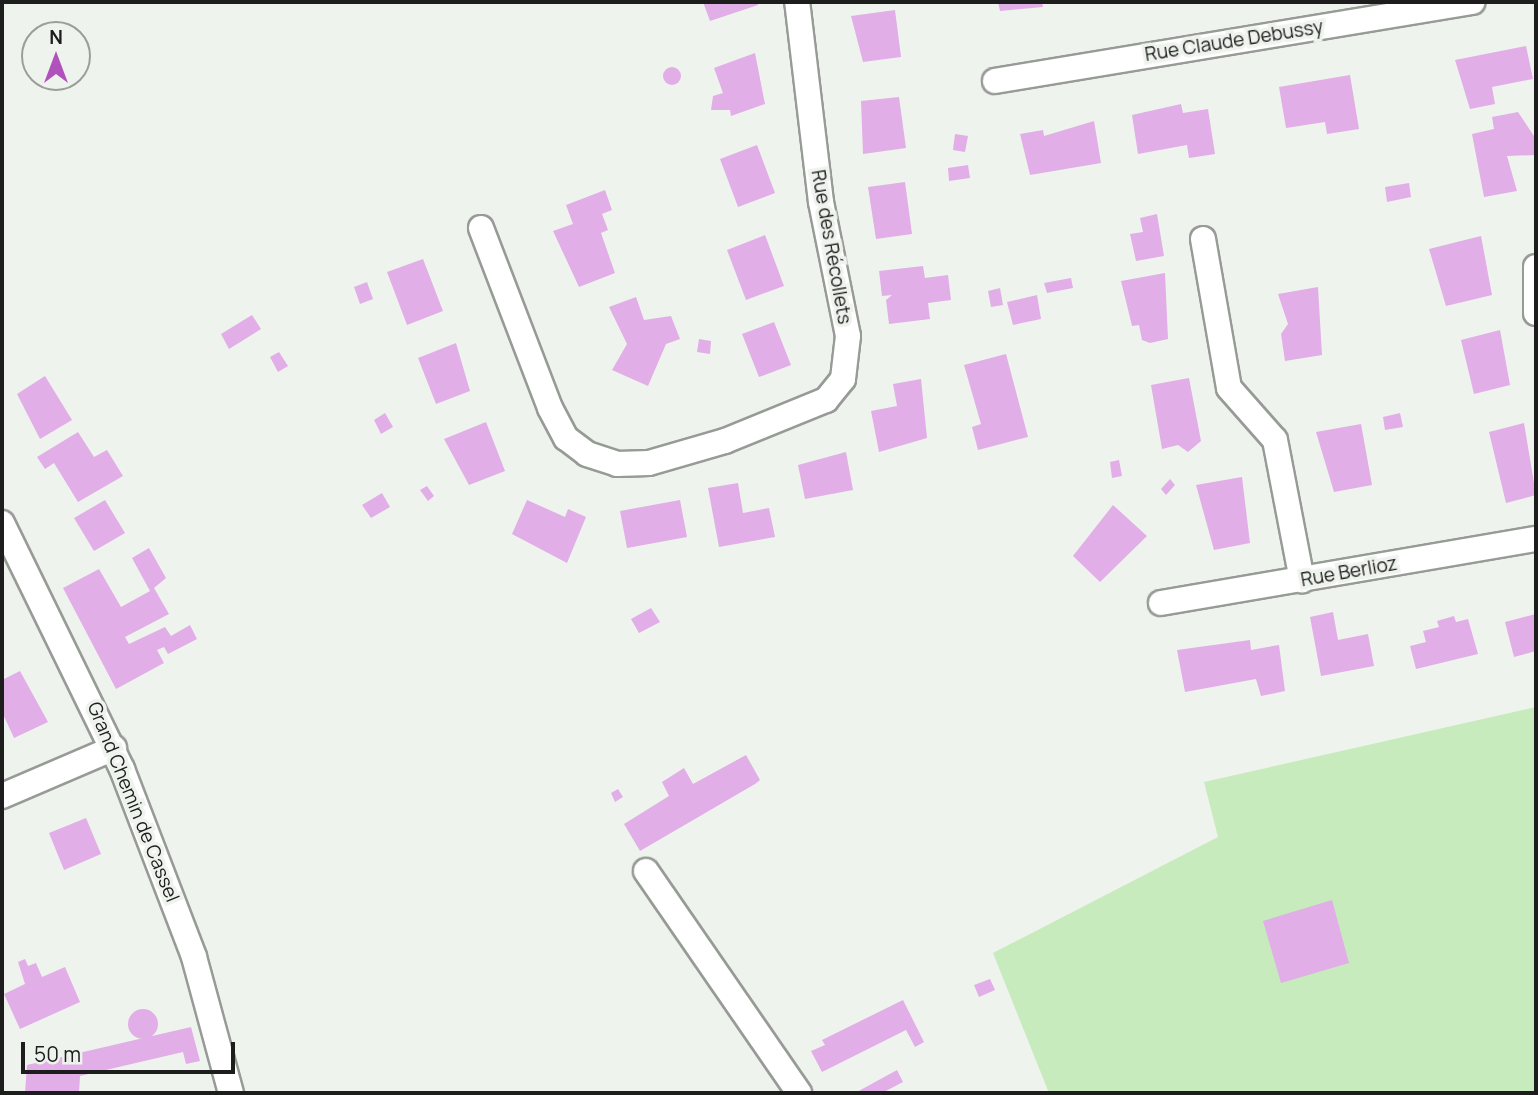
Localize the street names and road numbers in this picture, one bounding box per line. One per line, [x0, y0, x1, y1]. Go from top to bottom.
street label: Rue Claude Debussy [1143, 16, 1325, 66]
street label: Rue des Récollets [806, 168, 856, 326]
street label: Rue Berlioz [1299, 552, 1399, 592]
street label: Grand Chemin de Cassel [82, 699, 184, 905]

